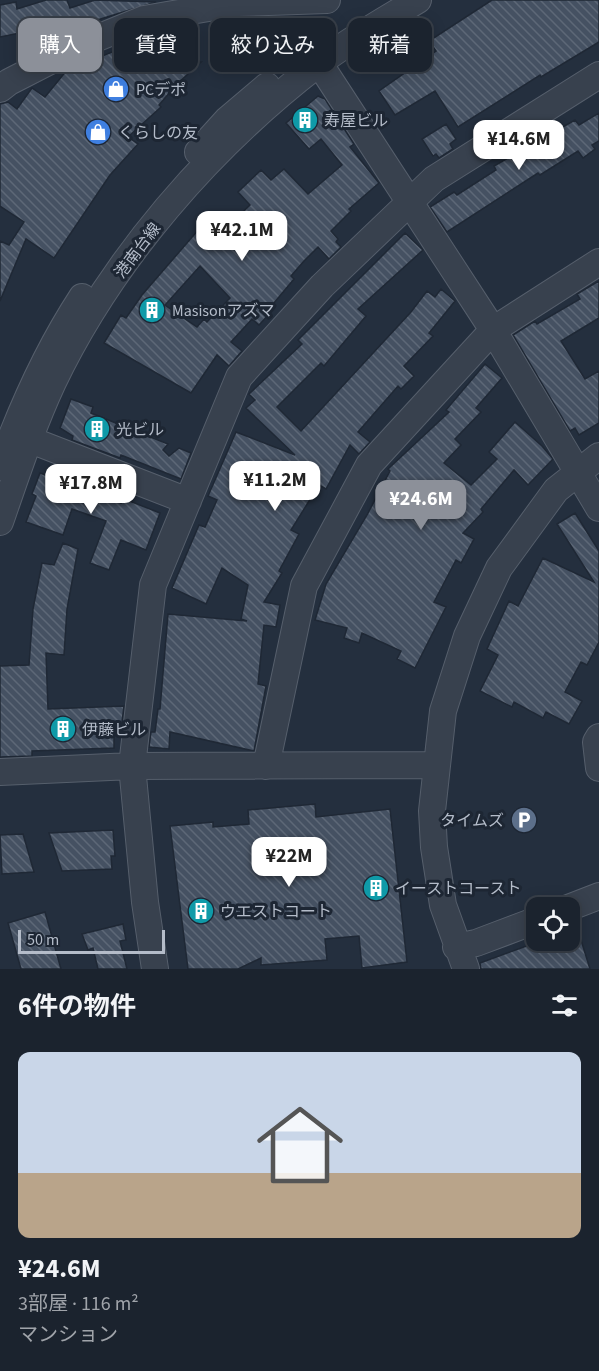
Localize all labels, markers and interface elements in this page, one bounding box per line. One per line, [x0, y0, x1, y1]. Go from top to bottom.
chip: 購入 [18, 18, 102, 72]
chip: 賃貸 [114, 18, 198, 72]
chip: 絞り込み [210, 18, 336, 72]
chip: 新着 [348, 18, 432, 72]
shop icon: PCデポ [101, 74, 131, 104]
place label: PCデポ [136, 79, 186, 101]
building icon: 寿屋ビル [290, 105, 320, 135]
place label: 寿屋ビル [324, 110, 388, 132]
shop icon: くらしの友 [83, 117, 113, 147]
pin: ¥14.6M [470, 120, 568, 171]
place label: くらしの友 [118, 122, 198, 144]
text: ¥14.6M [487, 125, 551, 153]
pin: ¥42.1M [193, 211, 291, 262]
text: ¥42.1M [210, 216, 274, 244]
street label: 港南台線 [110, 218, 166, 283]
building icon: Masisonアズマ [137, 295, 167, 325]
place label: Masisonアズマ [172, 300, 274, 322]
building icon: 光ビル [82, 414, 112, 444]
place label: 光ビル [116, 419, 164, 441]
pin: ¥11.2M [226, 461, 324, 512]
pin: ¥17.8M [42, 464, 140, 515]
text: ¥11.2M [243, 466, 307, 494]
text: ¥17.8M [59, 469, 123, 497]
pin: ¥24.6M [372, 480, 470, 531]
text: ¥24.6M [389, 485, 453, 513]
building icon: 伊藤ビル [48, 714, 78, 744]
place label: 伊藤ビル [82, 719, 146, 741]
parking icon: タイムズ [509, 805, 539, 835]
place label: タイムズ [440, 810, 504, 832]
pin: ¥22M [253, 837, 325, 888]
text: ¥22M [266, 842, 312, 870]
building icon: イーストコースト [361, 873, 391, 903]
place label: イーストコースト [395, 878, 521, 900]
building icon: ウエストコート [186, 896, 216, 926]
map controls [526, 897, 580, 951]
button: locate [526, 897, 580, 951]
place label: ウエストコート [220, 901, 332, 923]
scale bar [18, 927, 165, 954]
text: 50 m [27, 929, 59, 951]
text: 6件の物件 [18, 988, 136, 1025]
icon: filters [548, 989, 581, 1022]
icon: home [246, 1091, 354, 1199]
text: ¥24.6M [18, 1250, 101, 1287]
text: 3部屋 · 116 m² [18, 1290, 139, 1318]
text: マンション [18, 1321, 118, 1349]

